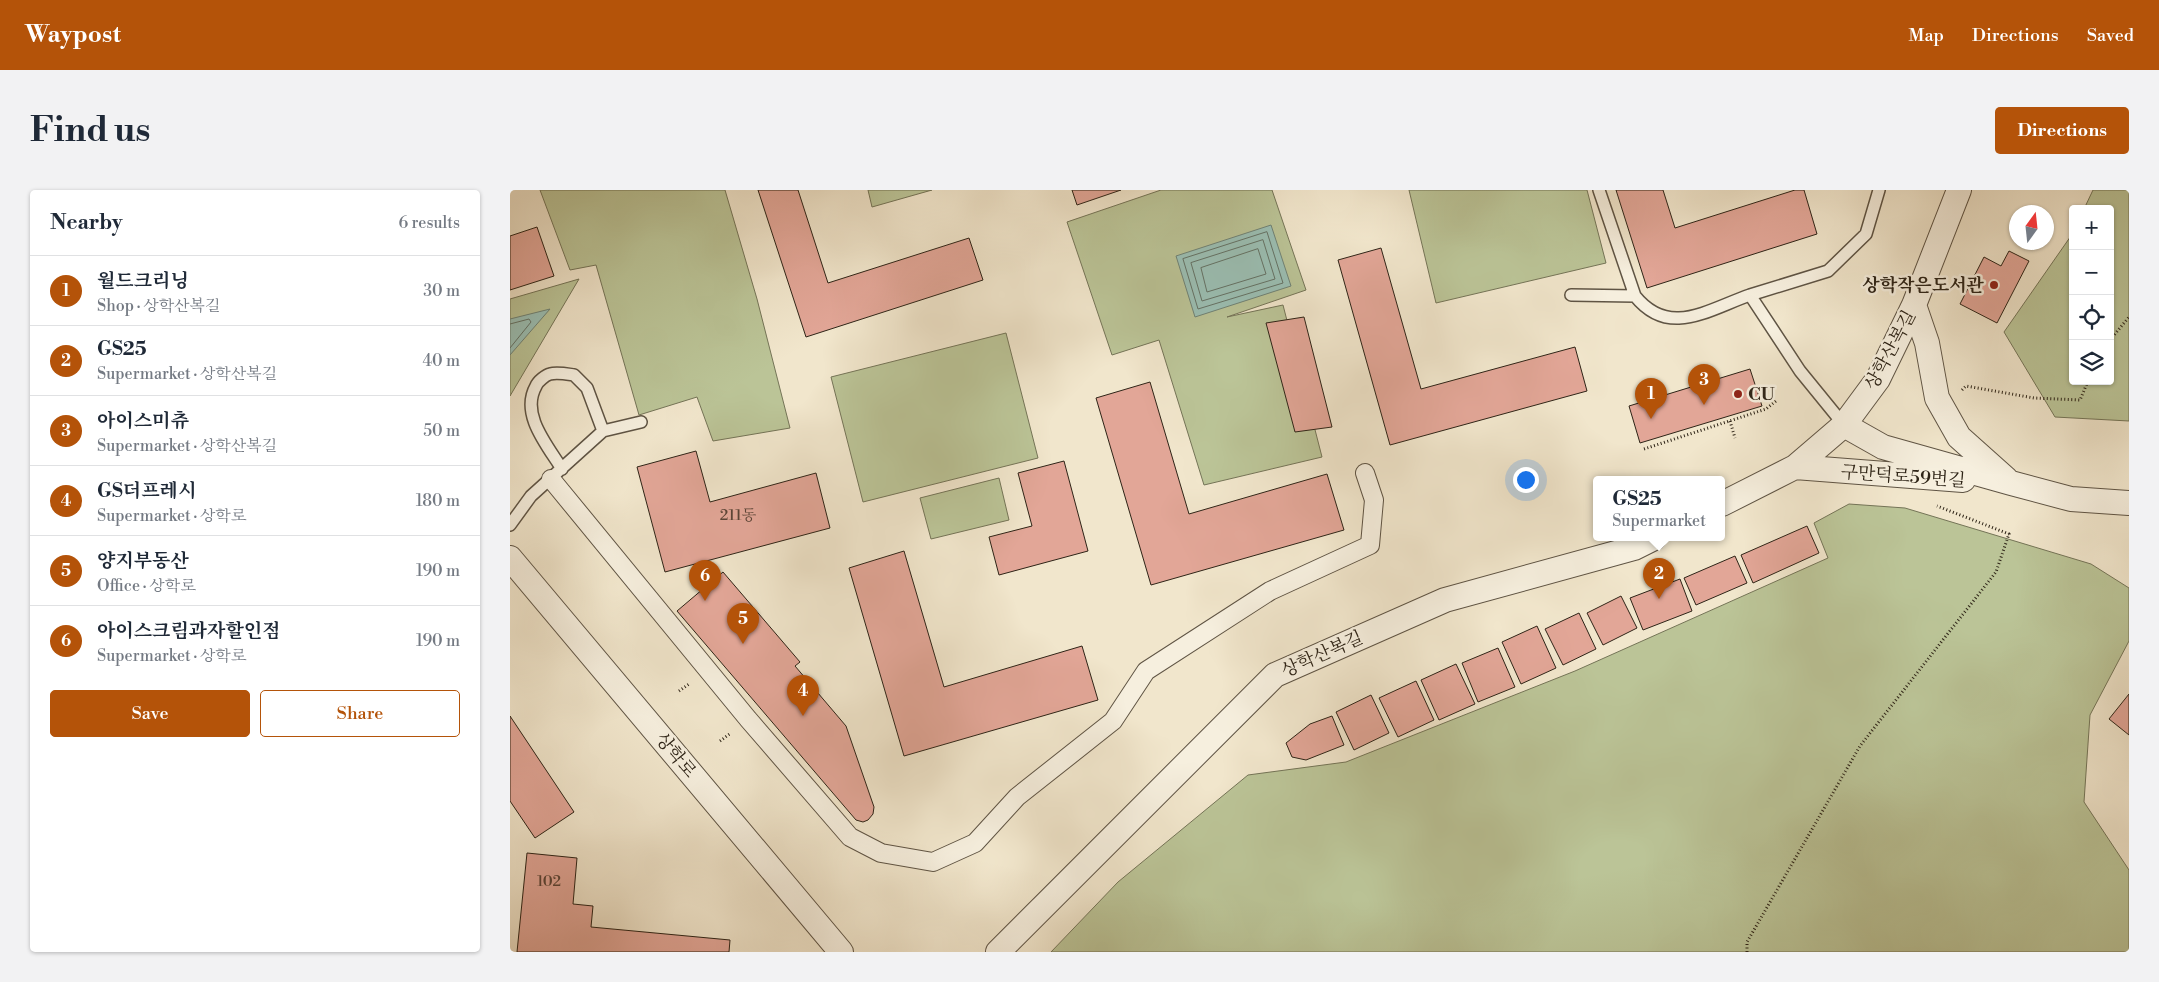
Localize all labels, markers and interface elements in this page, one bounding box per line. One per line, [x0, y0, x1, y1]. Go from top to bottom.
text: Waypost [25, 20, 121, 50]
text: Map [1908, 24, 1944, 47]
text: Directions [1972, 24, 2059, 47]
text: Saved [2087, 24, 2134, 47]
button: Directions [1995, 107, 2129, 154]
text: Find us [30, 109, 150, 152]
north arrow [2009, 205, 2054, 250]
map controls [2069, 205, 2114, 385]
button: + [2069, 205, 2114, 250]
text: Nearby [50, 210, 123, 236]
text: 6 results [399, 213, 460, 233]
button: − [2069, 250, 2114, 295]
text: 월드크리닝 [97, 269, 189, 293]
place label: 상학작은도서관 [1862, 274, 1985, 297]
marker: 상학작은도서관 [1988, 279, 2000, 291]
text: 1 [62, 281, 70, 301]
text: 30 m [423, 281, 460, 301]
button: locate [2069, 295, 2114, 340]
text: Shop · 상학산복길 [97, 296, 221, 316]
street label: 상학산복길 [1860, 306, 1921, 394]
text: GS25 [97, 337, 146, 361]
button: layers [2069, 340, 2114, 385]
text: 2 [61, 351, 71, 371]
text: 40 m [423, 351, 460, 371]
text: Supermarket · 상학산복길 [97, 364, 277, 384]
pin: 3 [1688, 364, 1720, 405]
pin: 1 [1635, 378, 1667, 419]
place label: CU [1748, 383, 1775, 406]
marker: CU [1732, 388, 1744, 400]
text: 아이스미츄 [97, 409, 189, 433]
text: 3 [61, 421, 71, 441]
text: 50 m [423, 421, 460, 441]
text: Supermarket · 상학산복길 [97, 436, 277, 456]
street label: 구만덕로59번길 [1840, 461, 1966, 492]
your location [1513, 467, 1539, 493]
popup [1593, 476, 1725, 541]
text: GS더프레시 [97, 479, 196, 503]
text: GS25 [1612, 487, 1662, 511]
text: 4 [61, 491, 71, 511]
text: 180 m [416, 491, 460, 511]
text: Supermarket · 상학로 [97, 506, 246, 526]
house number: 211동 [720, 506, 757, 525]
text: Supermarket [1612, 511, 1706, 531]
text: 양지부동산 [97, 549, 189, 573]
pin: 2 [1643, 558, 1675, 599]
pin: 6 [689, 560, 721, 601]
text: 5 [61, 561, 71, 581]
text: 190 m [416, 561, 460, 581]
text: Office · 상학로 [97, 576, 196, 596]
pin: 5 [727, 603, 759, 644]
text: 아이스크림과자할인점 [97, 619, 281, 643]
street label: 상학산복길 [1278, 626, 1367, 683]
text: 6 [61, 631, 71, 651]
text: 190 m [416, 631, 460, 651]
text: Supermarket · 상학로 [97, 646, 246, 666]
pin: 4 [787, 675, 819, 716]
button: Save [50, 690, 250, 737]
button: Share [260, 690, 460, 737]
street label: 상학로 [650, 728, 701, 783]
house number: 102 [537, 872, 561, 891]

